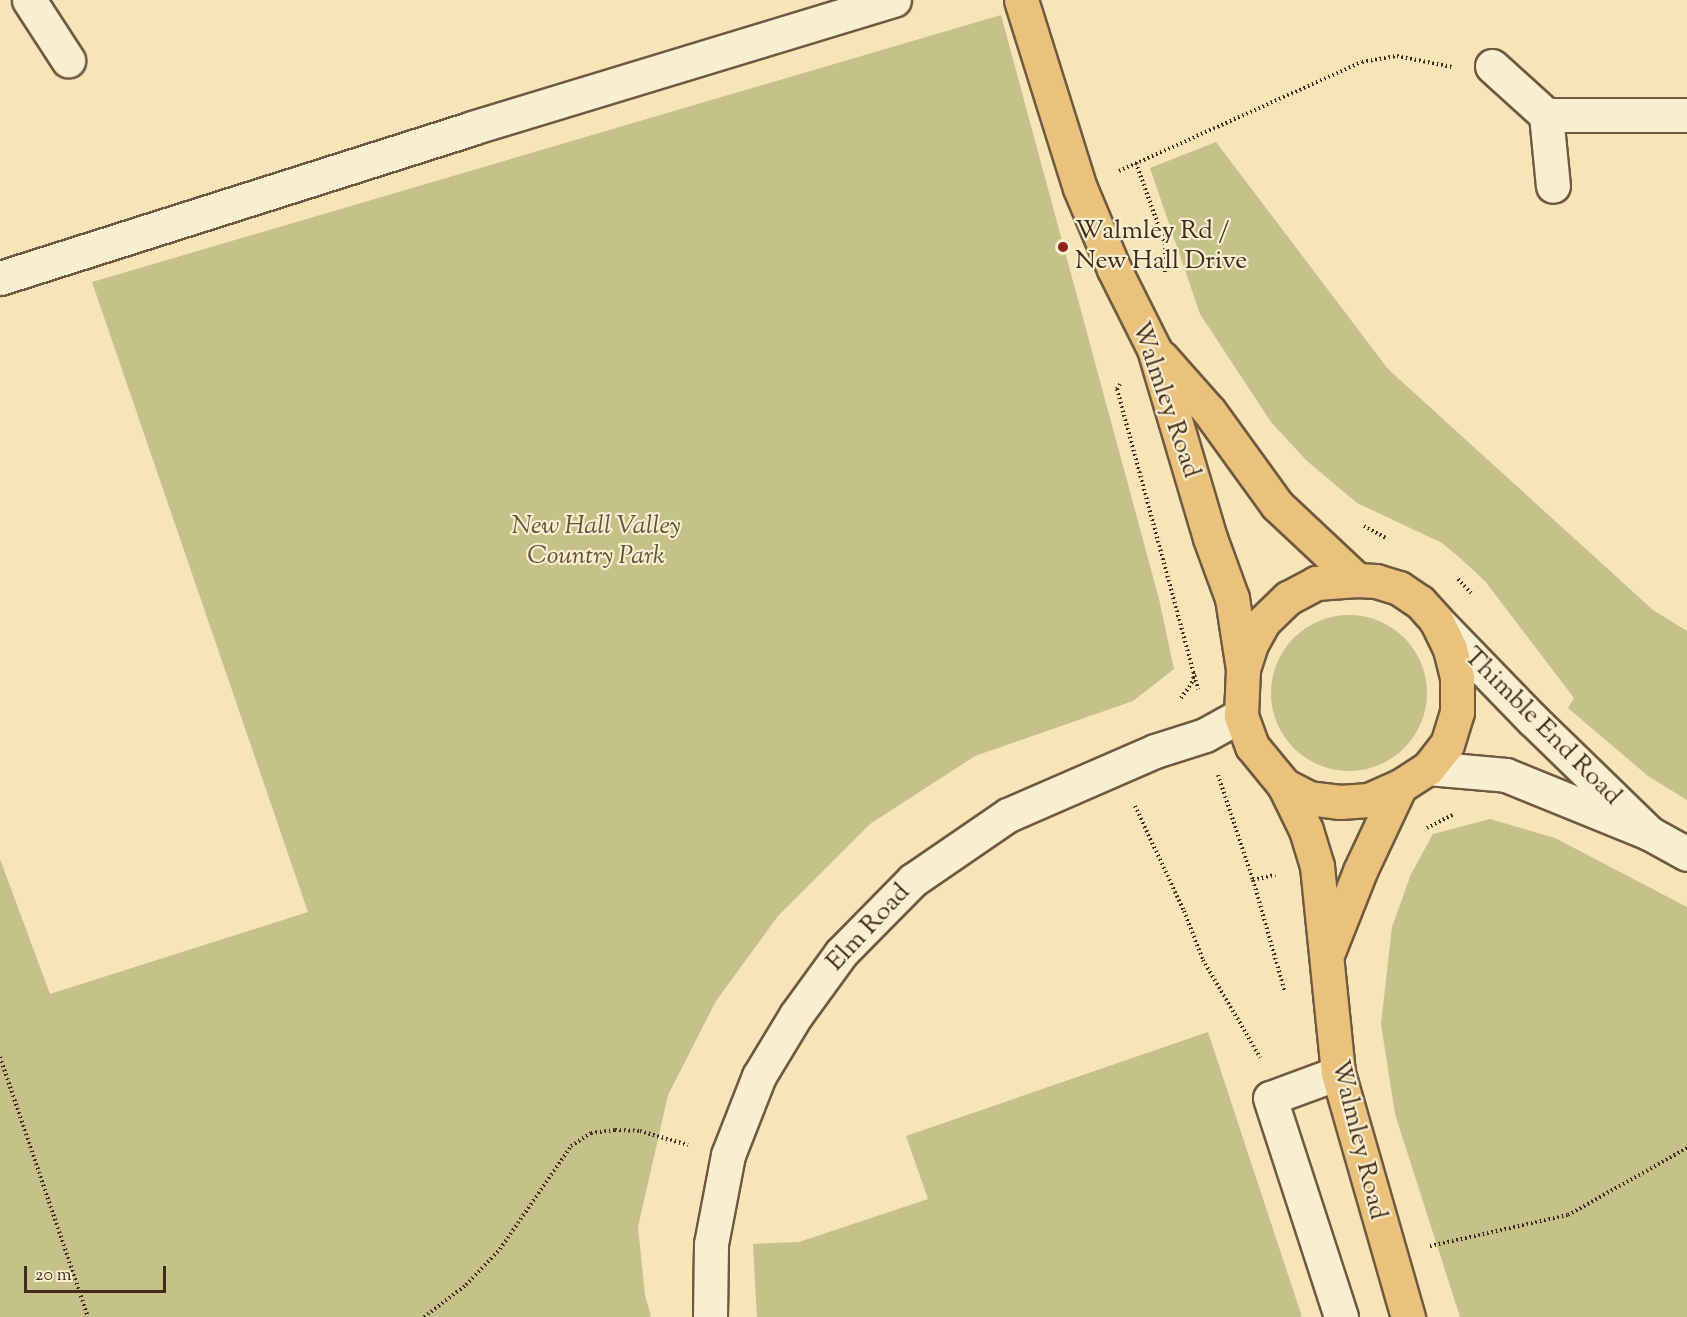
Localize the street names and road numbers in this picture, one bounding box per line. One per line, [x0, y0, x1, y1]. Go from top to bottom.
street label: Walmley Road [1124, 318, 1206, 482]
street label: Thimble End Road [1457, 642, 1627, 812]
street label: Elm Road [821, 878, 917, 978]
street label: Walmley Road [1323, 1057, 1393, 1223]

